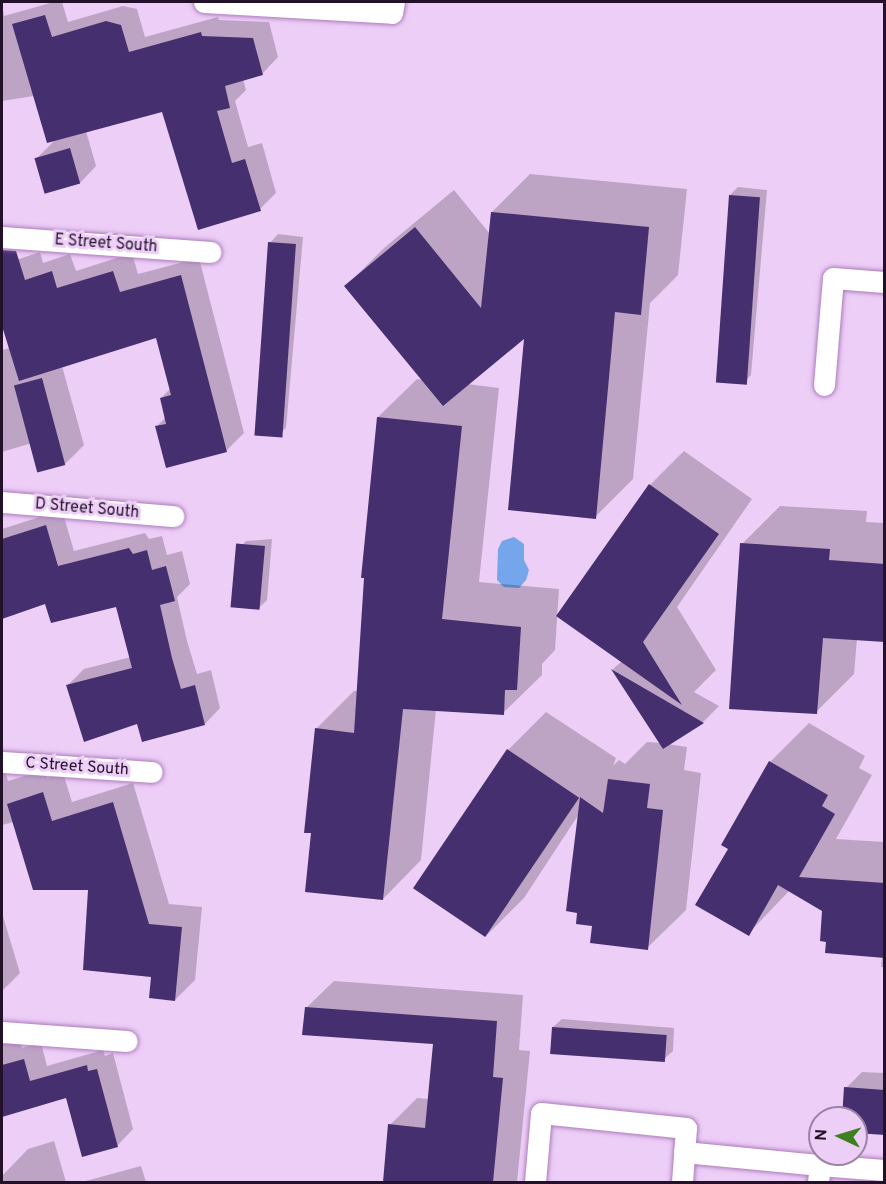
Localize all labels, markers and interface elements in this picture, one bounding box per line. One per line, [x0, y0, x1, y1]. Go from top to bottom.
street label: E Street South [54, 231, 158, 257]
street label: D Street South [34, 495, 140, 523]
street label: C Street South [25, 754, 129, 780]
north arrow [808, 1106, 868, 1166]
text: N [812, 1128, 832, 1141]

